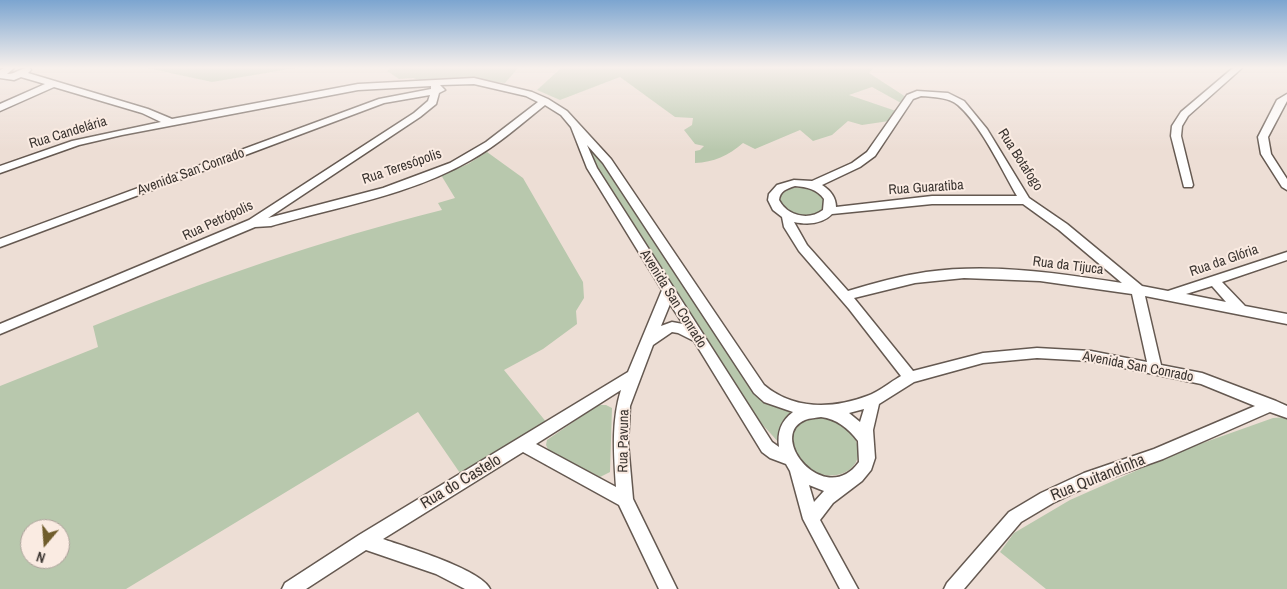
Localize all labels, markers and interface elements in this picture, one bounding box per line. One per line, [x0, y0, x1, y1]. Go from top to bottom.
street label: Rua Candelária [27, 113, 109, 153]
street label: Rua Botafogo [994, 126, 1046, 194]
street label: Avenida San Conrado [135, 145, 247, 199]
street label: Rua Teresópolis [360, 146, 444, 188]
street label: Rua Guaratiba [888, 177, 964, 199]
street label: Rua Petrópolis [180, 197, 256, 245]
street label: Rua da Glória [1187, 241, 1261, 281]
street label: Avenida San Conrado [636, 247, 710, 351]
street label: Rua da Tijuca [1032, 253, 1104, 279]
street label: Avenida San Conrado [1081, 348, 1195, 386]
street label: Rua Pavuna [615, 409, 633, 473]
street label: Rua do Castelo [417, 450, 505, 514]
street label: Rua Quitandinha [1048, 450, 1148, 506]
north arrow [20, 519, 70, 569]
text: N [34, 547, 47, 567]

